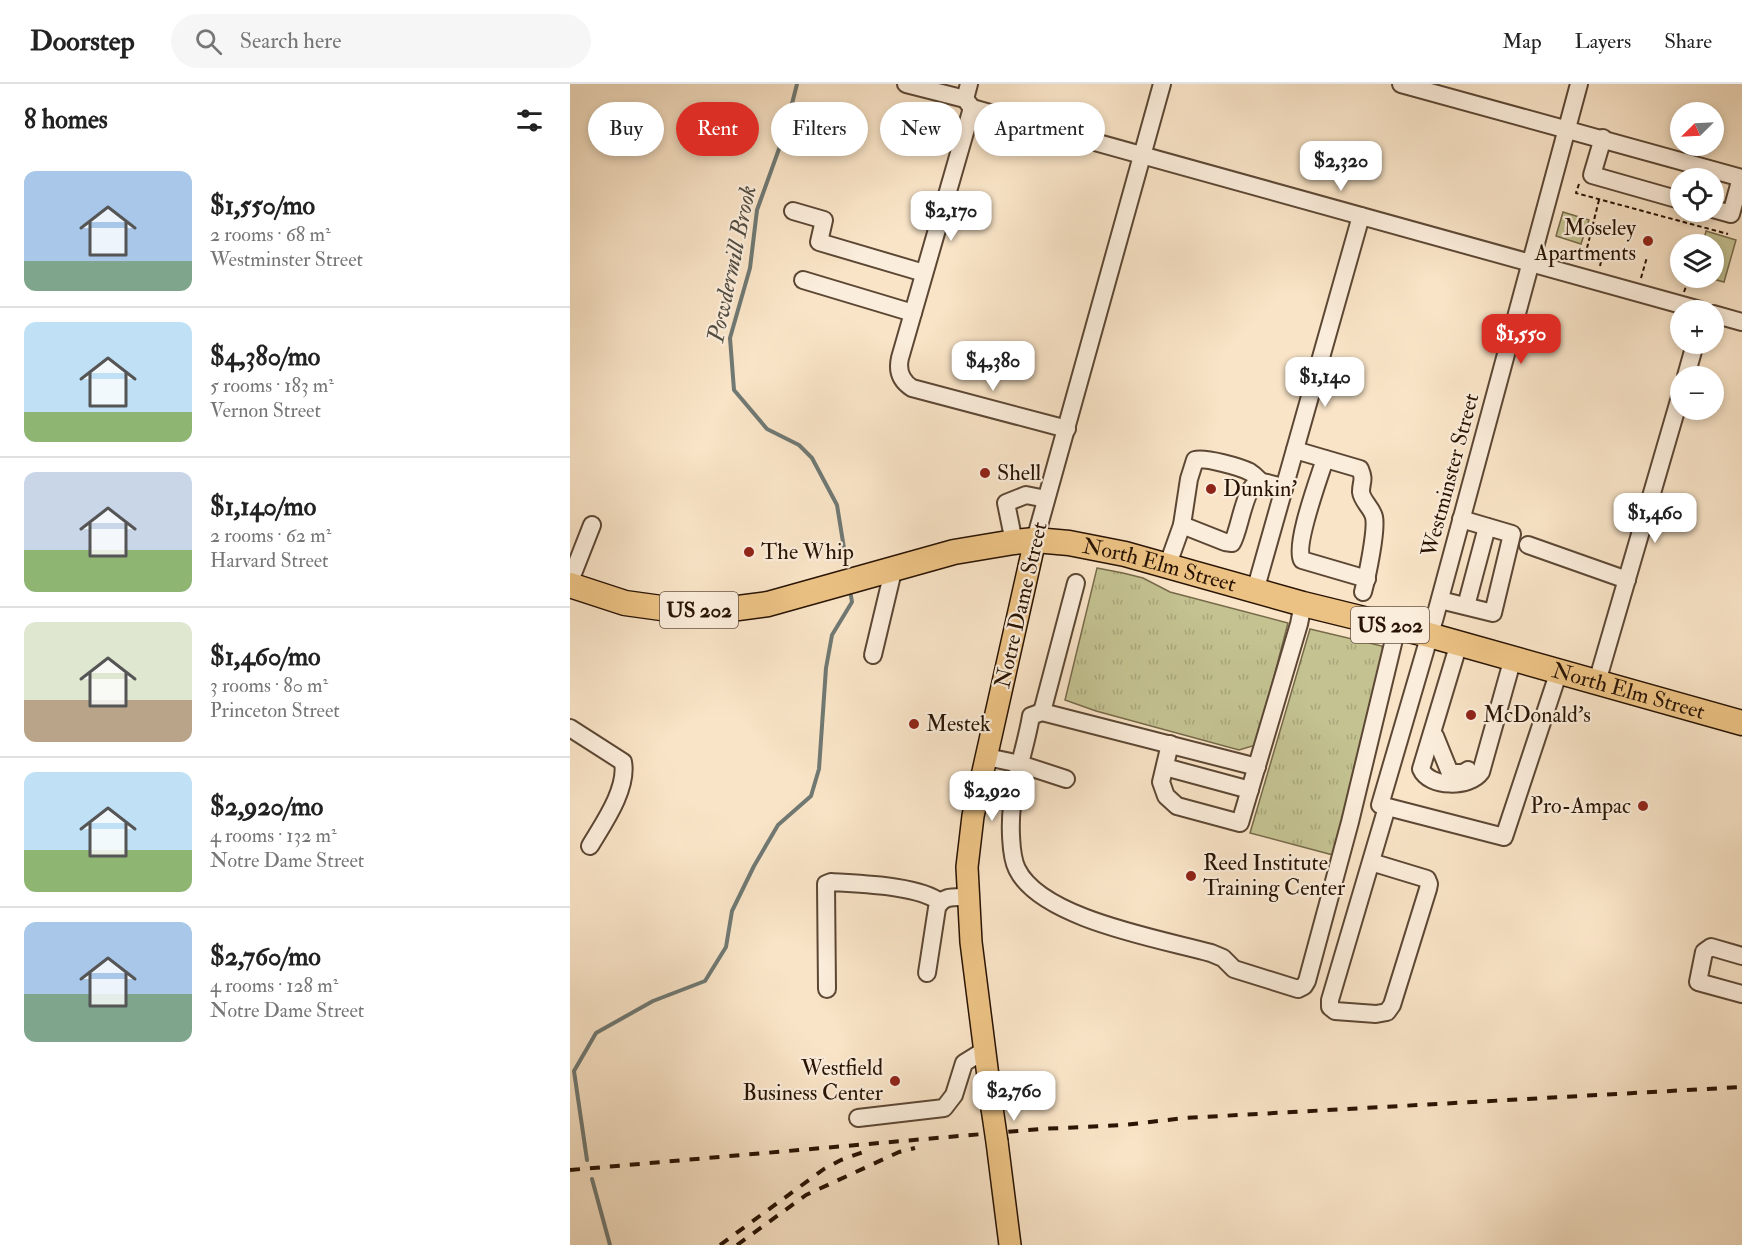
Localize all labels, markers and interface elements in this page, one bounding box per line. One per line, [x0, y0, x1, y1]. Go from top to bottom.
search box [171, 14, 591, 68]
text: Doorstep [30, 24, 135, 59]
icon: search [192, 25, 225, 58]
text: Search here [240, 27, 341, 55]
text: Map [1502, 28, 1542, 55]
text: Layers [1575, 28, 1631, 55]
text: Share [1664, 28, 1712, 55]
chip: Buy [588, 102, 664, 156]
chip: Rent [676, 102, 759, 156]
chip: Filters [771, 102, 868, 156]
chip: New [880, 102, 962, 156]
chip: Apartment [974, 102, 1105, 156]
north arrow [1670, 102, 1724, 156]
map controls [1670, 102, 1724, 420]
text: 8 homes [24, 104, 108, 136]
icon: filters [513, 104, 546, 137]
pin: $2,320 [1292, 141, 1390, 192]
text: $2,320 [1314, 148, 1368, 173]
button: locate [1670, 168, 1724, 222]
water label: Powdermill Brook [700, 182, 764, 346]
text: $1,550/mo [210, 190, 315, 222]
pin: $2,170 [902, 191, 1000, 242]
icon: home [72, 195, 144, 267]
text: $2,170 [925, 198, 977, 223]
place label: Moseley Apartments [1533, 214, 1636, 268]
text: 2 rooms · 68 m² [210, 222, 331, 247]
marker: Moseley Apartments [1641, 234, 1655, 248]
button: layers [1670, 234, 1724, 288]
text: Westminster Street [210, 247, 363, 272]
button: + [1670, 300, 1724, 354]
pin: $1,550 [1472, 314, 1570, 365]
text: $1,550 [1496, 321, 1546, 346]
text: $4,380/mo [210, 341, 320, 373]
pin: $4,380 [944, 341, 1042, 392]
icon: home [72, 346, 144, 418]
text: $4,380 [966, 348, 1020, 373]
pin: $1,140 [1276, 357, 1374, 408]
text: $1,140 [1299, 364, 1351, 389]
button: − [1670, 366, 1724, 420]
text: 5 rooms · 183 m² [210, 373, 334, 398]
street label: Westminster Street [1414, 390, 1485, 561]
text: Vernon Street [210, 398, 321, 423]
place label: Shell [997, 459, 1042, 487]
marker: Shell [978, 466, 992, 480]
place label: Dunkin' [1223, 475, 1297, 503]
marker: Dunkin' [1204, 482, 1218, 496]
text: $1,140/mo [210, 491, 316, 523]
pin: $1,460 [1606, 493, 1704, 544]
icon: home [72, 496, 144, 568]
text: $1,460 [1628, 500, 1682, 525]
street label: Notre Dame Street [988, 519, 1054, 691]
text: 2 rooms · 62 m² [210, 523, 331, 548]
street label: North Elm Street [1080, 532, 1239, 599]
place label: The Whip [761, 538, 854, 567]
marker: The Whip [742, 545, 756, 559]
text: Harvard Street [210, 548, 329, 573]
road number: US 202 [660, 592, 738, 628]
road number: US 202 [1351, 607, 1429, 643]
text: $1,460/mo [210, 641, 321, 673]
icon: home [72, 646, 144, 718]
street label: North Elm Street [1549, 656, 1708, 726]
text: 3 rooms · 80 m² [210, 673, 328, 698]
text: Princeton Street [210, 698, 340, 723]
place label: McDonald's [1483, 701, 1591, 729]
marker: McDonald's [1464, 708, 1478, 722]
place label: Mestek [926, 710, 991, 738]
marker: Mestek [907, 717, 921, 731]
pin: $2,920 [943, 771, 1041, 822]
text: $2,920 [964, 778, 1020, 803]
text: $2,920/mo [210, 791, 323, 823]
place label: Pro-Ampac [1530, 792, 1631, 821]
icon: home [72, 796, 144, 868]
marker: Pro-Ampac [1636, 799, 1650, 813]
text: 4 rooms · 132 m² [210, 823, 337, 848]
text: Notre Dame Street [210, 848, 364, 873]
place label: Reed Institute Training Center [1203, 849, 1346, 902]
marker: Reed Institute Training Center [1184, 869, 1198, 883]
text: $2,760/mo [210, 941, 321, 973]
icon: home [72, 946, 144, 1018]
text: 4 rooms · 128 m² [210, 973, 338, 998]
text: Notre Dame Street [210, 998, 364, 1023]
place label: Westfield Business Center [743, 1054, 884, 1107]
pin: $2,760 [965, 1071, 1063, 1122]
marker: Westfield Business Center [888, 1074, 902, 1088]
text: $2,760 [987, 1078, 1041, 1103]

